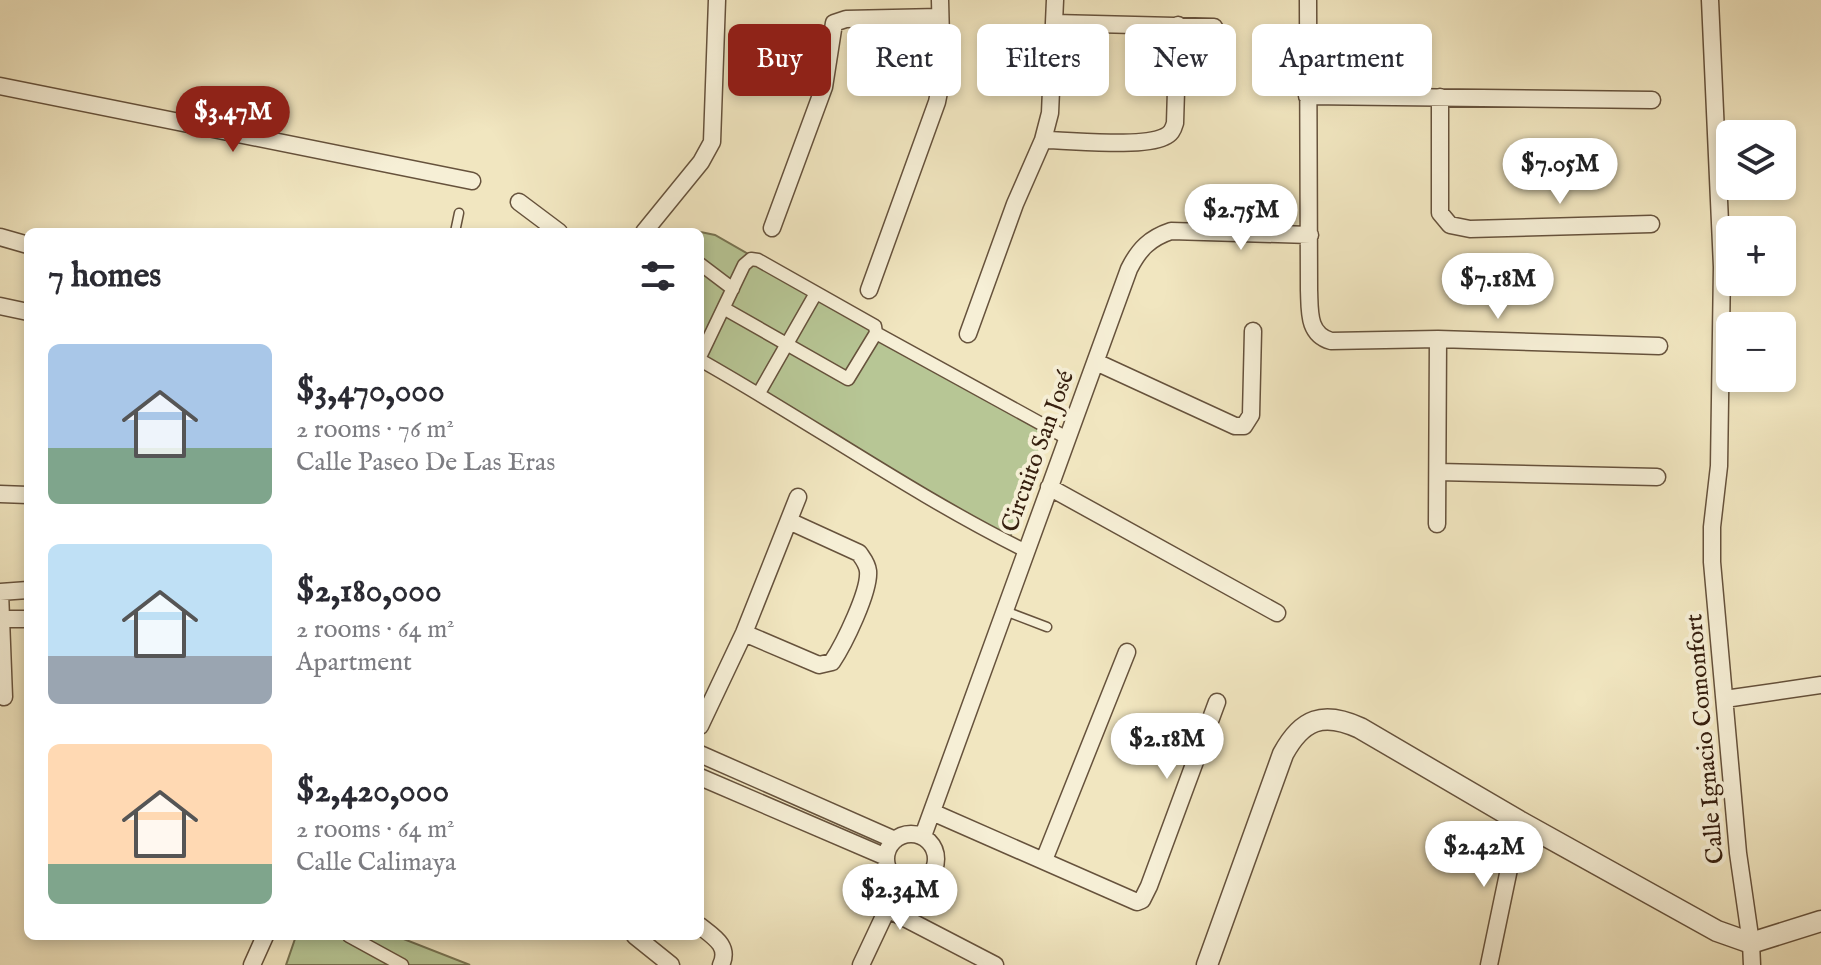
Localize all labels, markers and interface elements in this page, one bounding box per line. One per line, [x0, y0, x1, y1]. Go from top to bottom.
chip: Buy [728, 24, 831, 96]
chip: Rent [847, 24, 961, 96]
chip: Filters [977, 24, 1109, 96]
chip: New [1125, 24, 1236, 96]
chip: Apartment [1252, 24, 1432, 96]
pin: $3.47M [168, 86, 298, 154]
text: $3.47M [194, 95, 272, 128]
map controls [1716, 120, 1796, 392]
button: layers [1716, 120, 1796, 200]
pin: $7.05M [1495, 138, 1625, 206]
text: $7.05M [1521, 147, 1599, 180]
pin: $2.75M [1176, 184, 1306, 252]
text: $2.75M [1203, 193, 1279, 226]
button: + [1716, 216, 1796, 296]
pin: $7.18M [1433, 253, 1563, 321]
icon: filters [636, 254, 680, 298]
text: 7 homes [48, 255, 161, 298]
text: $7.18M [1460, 262, 1536, 295]
button: − [1716, 312, 1796, 392]
street label: Circuito San José [995, 366, 1082, 537]
text: $3,470,000 [296, 370, 445, 413]
icon: home [112, 376, 208, 472]
text: 2 rooms · 76 m² [296, 413, 454, 446]
text: Calle Paseo De Las Eras [296, 446, 555, 479]
text: $2,180,000 [296, 570, 442, 613]
icon: home [112, 576, 208, 672]
text: 2 rooms · 64 m² [296, 613, 455, 646]
street label: Calle Ignacio Comonfort [1679, 613, 1732, 865]
text: Apartment [296, 646, 412, 679]
pin: $2.18M [1102, 713, 1232, 781]
text: $2.18M [1129, 722, 1205, 755]
text: $2,420,000 [296, 770, 449, 813]
icon: home [112, 776, 208, 872]
text: 2 rooms · 64 m² [296, 813, 455, 846]
pin: $2.42M [1419, 821, 1549, 889]
text: $2.42M [1443, 830, 1525, 863]
text: Calle Calimaya [296, 846, 456, 879]
pin: $2.34M [835, 864, 965, 932]
text: $2.34M [860, 873, 940, 906]

